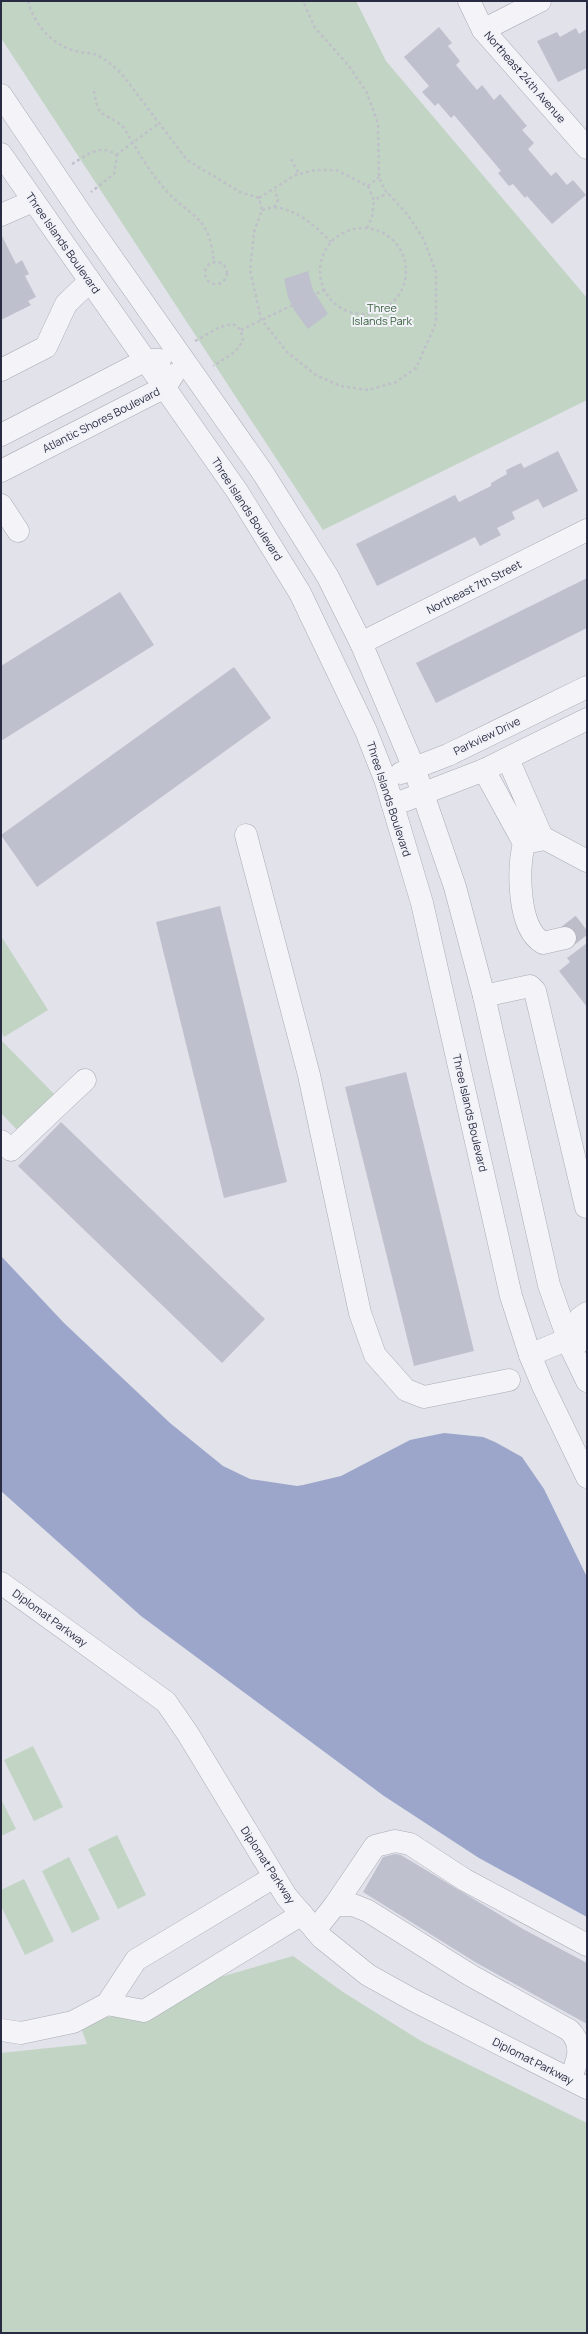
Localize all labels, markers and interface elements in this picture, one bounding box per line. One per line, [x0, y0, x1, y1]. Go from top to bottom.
street label: Northeast 24th Avenue [481, 28, 570, 126]
street label: Three Islands Boulevard [23, 189, 104, 296]
park label: Three Islands Park [352, 300, 413, 328]
street label: Atlantic Shores Boulevard [39, 383, 162, 456]
street label: Three Islands Boulevard [208, 454, 286, 563]
street label: Northeast 7th Street [424, 556, 524, 617]
street label: Parkview Drive [451, 713, 523, 758]
street label: Three Islands Boulevard [364, 739, 415, 858]
street label: Three Islands Boulevard [450, 1053, 491, 1173]
street label: Diplomat Parkway [10, 1585, 91, 1650]
street label: Diplomat Parkway [238, 1823, 299, 1906]
street label: Diplomat Parkway [490, 2034, 577, 2088]

